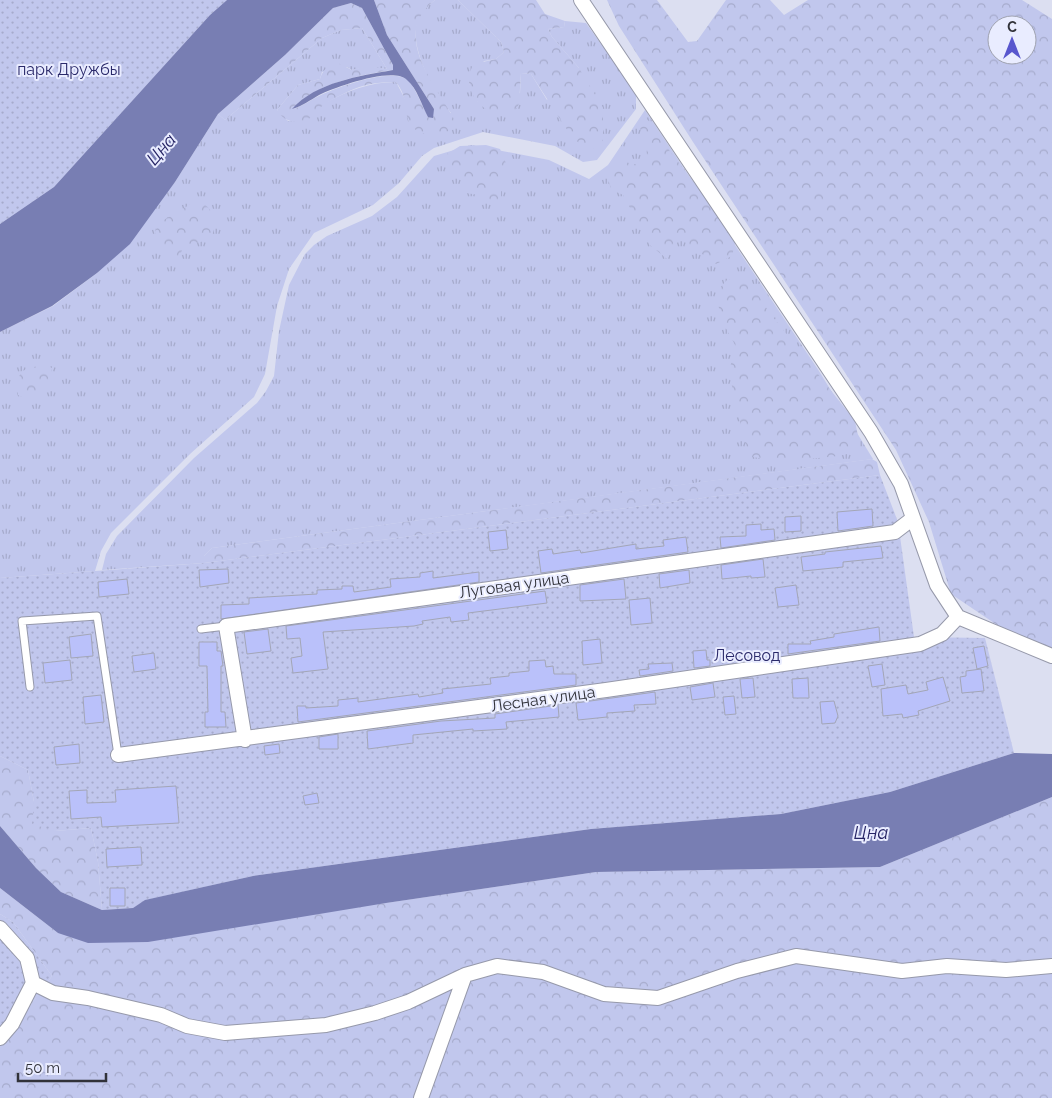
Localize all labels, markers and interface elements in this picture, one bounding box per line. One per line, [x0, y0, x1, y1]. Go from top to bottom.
north arrow [987, 15, 1037, 65]
text: С [1007, 19, 1017, 35]
park label: парк Дружбы [17, 60, 121, 79]
water label: Цна [142, 129, 180, 169]
street label: Луговая улица [458, 568, 570, 602]
park label: Лесовод [714, 646, 780, 665]
street label: Лесная улица [490, 682, 596, 716]
water label: Цна [854, 822, 888, 843]
scale bar [18, 1050, 105, 1082]
text: 50 m [25, 1059, 60, 1077]

